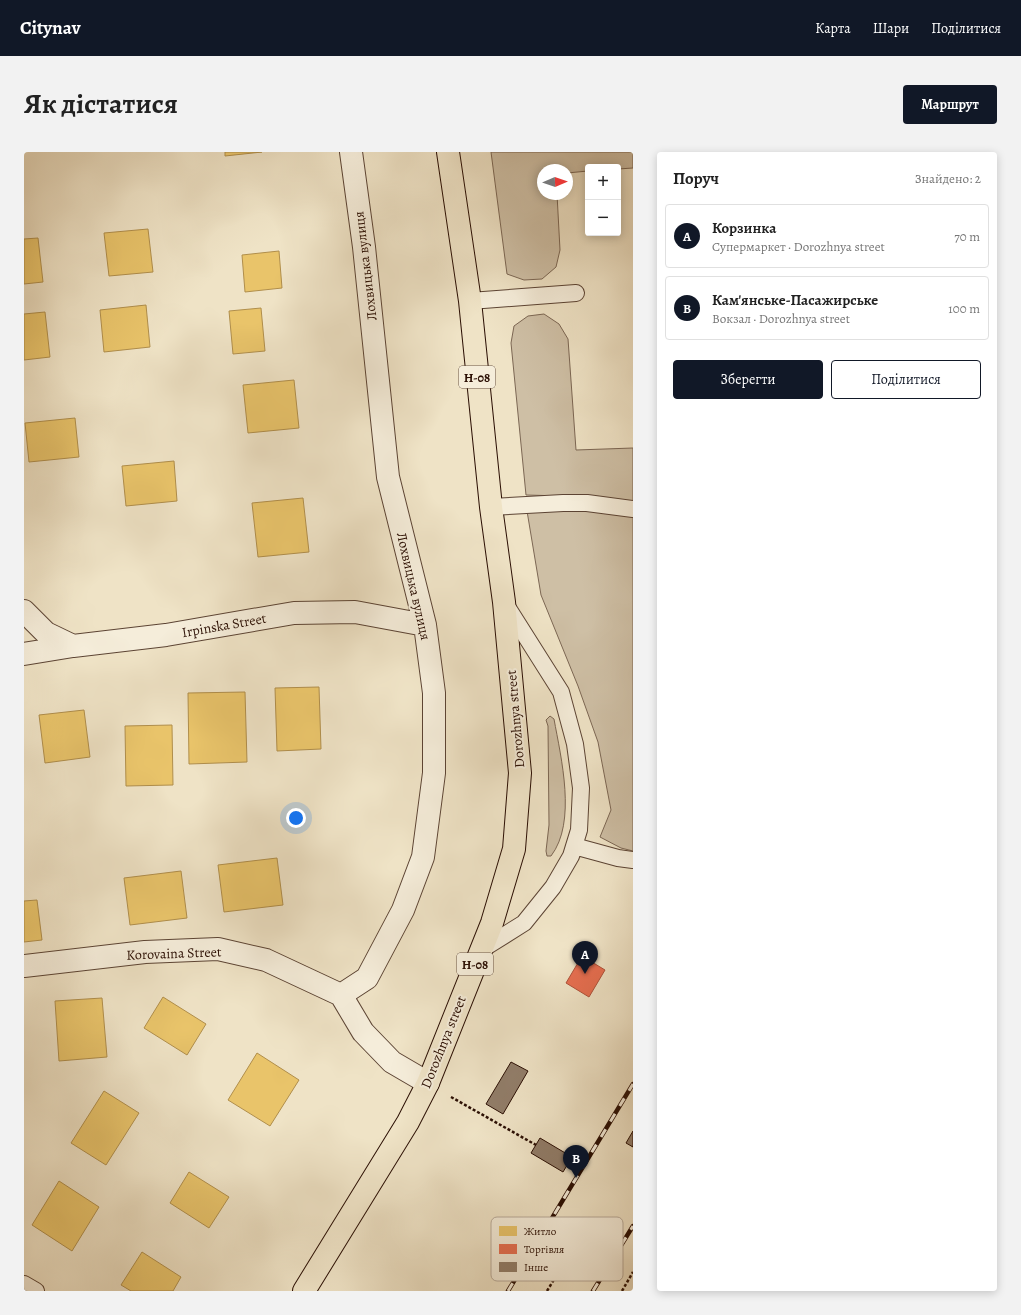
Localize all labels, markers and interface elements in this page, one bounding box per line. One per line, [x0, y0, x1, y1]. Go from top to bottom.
text: Citynav [20, 15, 81, 41]
text: Карта [815, 19, 851, 38]
text: Шари [873, 19, 909, 38]
text: Поділитися [931, 19, 1001, 38]
text: Як дістатися [24, 85, 178, 123]
button: Маршрут [903, 85, 997, 124]
north arrow [537, 164, 573, 200]
map controls [585, 164, 621, 236]
button: + [585, 164, 621, 200]
text: Поруч [673, 167, 719, 190]
text: Знайдено: 2 [915, 170, 981, 187]
button: − [585, 200, 621, 236]
street label: Лохвицька вулиця [349, 210, 382, 322]
text: Корзинка [712, 218, 776, 238]
text: A [683, 228, 691, 245]
text: 70 m [954, 228, 980, 245]
text: Супермаркет · Dorozhnya street [712, 238, 885, 255]
text: Кам'янське-Пасажирське [712, 290, 878, 310]
text: B [683, 300, 691, 317]
text: 100 m [948, 300, 980, 317]
text: Вокзал · Dorozhnya street [712, 310, 850, 327]
button: Зберегти [673, 360, 823, 399]
button: Поділитися [831, 360, 981, 399]
road number: Н-08 [459, 366, 495, 388]
street label: Лохвицька вулиця [392, 530, 435, 642]
street label: Irpinska Street [180, 609, 268, 642]
street label: Dorozhnya street [502, 669, 529, 769]
your location [286, 808, 306, 828]
pin: A [572, 941, 598, 974]
street label: Korovaina Street [126, 942, 222, 965]
road number: Н-08 [457, 953, 493, 975]
street label: Dorozhnya street [416, 993, 471, 1091]
pin: B [563, 1145, 589, 1178]
legend [491, 1217, 623, 1281]
text: Житло [524, 1224, 557, 1239]
text: Торгівля [524, 1242, 564, 1257]
text: Інше [524, 1260, 548, 1275]

